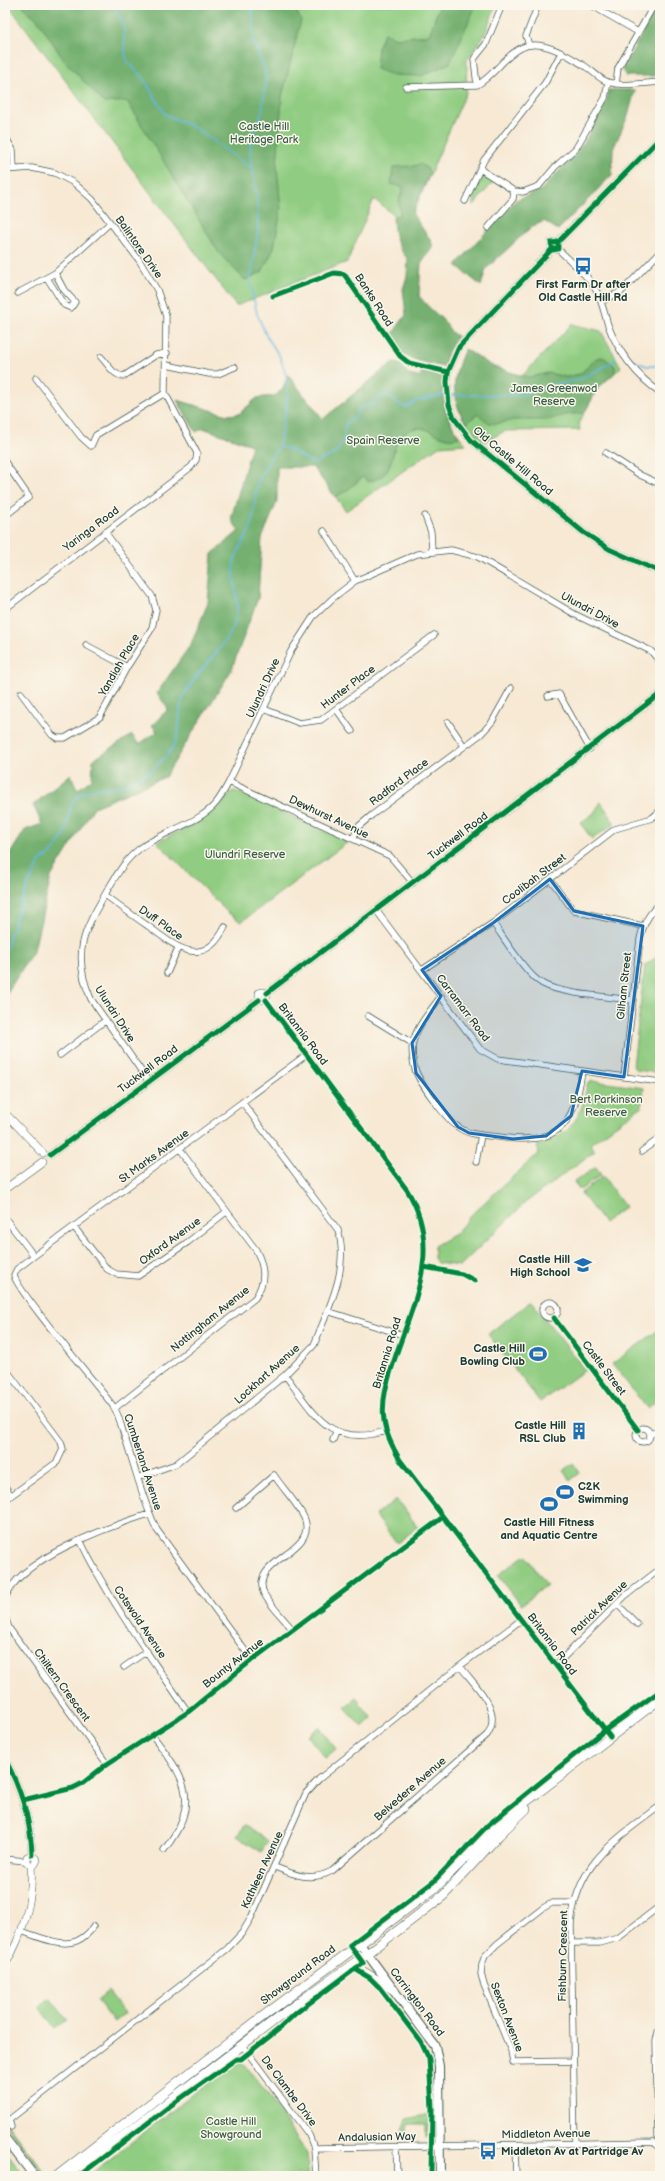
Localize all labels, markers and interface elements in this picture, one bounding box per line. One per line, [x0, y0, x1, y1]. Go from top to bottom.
park label: Castle Hill Heritage Park [230, 120, 299, 146]
street label: Balintore Drive [113, 213, 166, 281]
bus stop icon: First Farm Dr after Old Castle Hill Rd [573, 256, 593, 276]
street label: Banks Road [352, 271, 396, 329]
place label: First Farm Dr after Old Castle Hill Rd [536, 278, 631, 304]
park label: James Greenwod Reserve [511, 382, 597, 408]
street label: Old Castle Hill Road [471, 424, 555, 498]
park label: Spain Reserve [347, 434, 420, 447]
street label: Yaringa Road [60, 504, 122, 555]
street label: Ulundri Drive [558, 589, 622, 631]
street label: Yandiah Place [95, 631, 142, 699]
street label: Ulundri Drive [243, 656, 283, 720]
street label: Hunter Place [318, 662, 378, 712]
street label: Radford Place [367, 755, 431, 808]
street label: Dewhurst Avenue [287, 793, 371, 841]
street label: Tuckwell Road [426, 809, 490, 863]
park label: Ulundri Reserve [205, 848, 286, 861]
street label: Coolibah Street [499, 850, 569, 907]
street label: Duff Place [136, 903, 186, 943]
street label: Gilham Street [614, 951, 634, 1020]
street label: Carramarr Road [433, 972, 493, 1044]
street label: Ulundri Drive [92, 983, 138, 1045]
street label: Britannia Road [275, 1000, 331, 1068]
street label: Tuckwell Road [116, 1042, 180, 1096]
park label: Bert Parkinson Reserve [569, 1093, 643, 1119]
street label: St Marks Avenue [116, 1126, 192, 1186]
street label: Oxford Avenue [137, 1214, 204, 1268]
place label: Castle Hill High School [510, 1253, 570, 1279]
school or university icon: Castle Hill High School [573, 1255, 593, 1275]
street label: Nottingham Avenue [168, 1283, 252, 1355]
street label: Britannia Road [370, 1316, 404, 1390]
street label: Castle Street [579, 1338, 629, 1398]
street label: Lockhart Avenue [232, 1341, 303, 1407]
place label: Castle Hill Bowling Club [460, 1342, 526, 1368]
sports icon: Castle Hill Bowling Club [528, 1344, 548, 1364]
street label: Cumberland Avenue [121, 1412, 165, 1512]
place label: Castle Hill RSL Club [514, 1419, 567, 1445]
building icon: Castle Hill RSL Club [569, 1421, 589, 1441]
place label: C2K Swimming [578, 1480, 628, 1506]
sports icon: C2K Swimming [555, 1482, 575, 1502]
sports icon: Castle Hill Fitness and Aquatic Centre [539, 1494, 559, 1514]
place label: Castle Hill Fitness and Aquatic Centre [500, 1516, 598, 1542]
street label: Patrick Avenue [568, 1577, 630, 1638]
street label: Cotswold Avenue [111, 1583, 169, 1661]
street label: Britannia Road [524, 1610, 580, 1678]
street label: Bounty Avenue [200, 1635, 266, 1691]
street label: Chiltern Crescent [31, 1646, 93, 1725]
street label: Belvedere Avenue [371, 1754, 449, 1824]
street label: Kathleen Avenue [238, 1829, 286, 1911]
street label: Fishburn Crescent [556, 1909, 570, 2002]
street label: Showground Road [258, 1943, 338, 2007]
street label: Carrington Road [387, 1965, 447, 2039]
street label: Sexton Avenue [488, 1980, 526, 2054]
street label: De Clambe Drive [258, 2053, 320, 2129]
park label: Castle Hill Showground [200, 2115, 262, 2141]
street label: Middleton Avenue [501, 2127, 591, 2141]
street label: Andalusian Way [338, 2130, 416, 2144]
bus stop icon: Middleton Av at Partridge Av [478, 2141, 498, 2161]
place label: Middleton Av at Partridge Av [501, 2145, 644, 2158]

